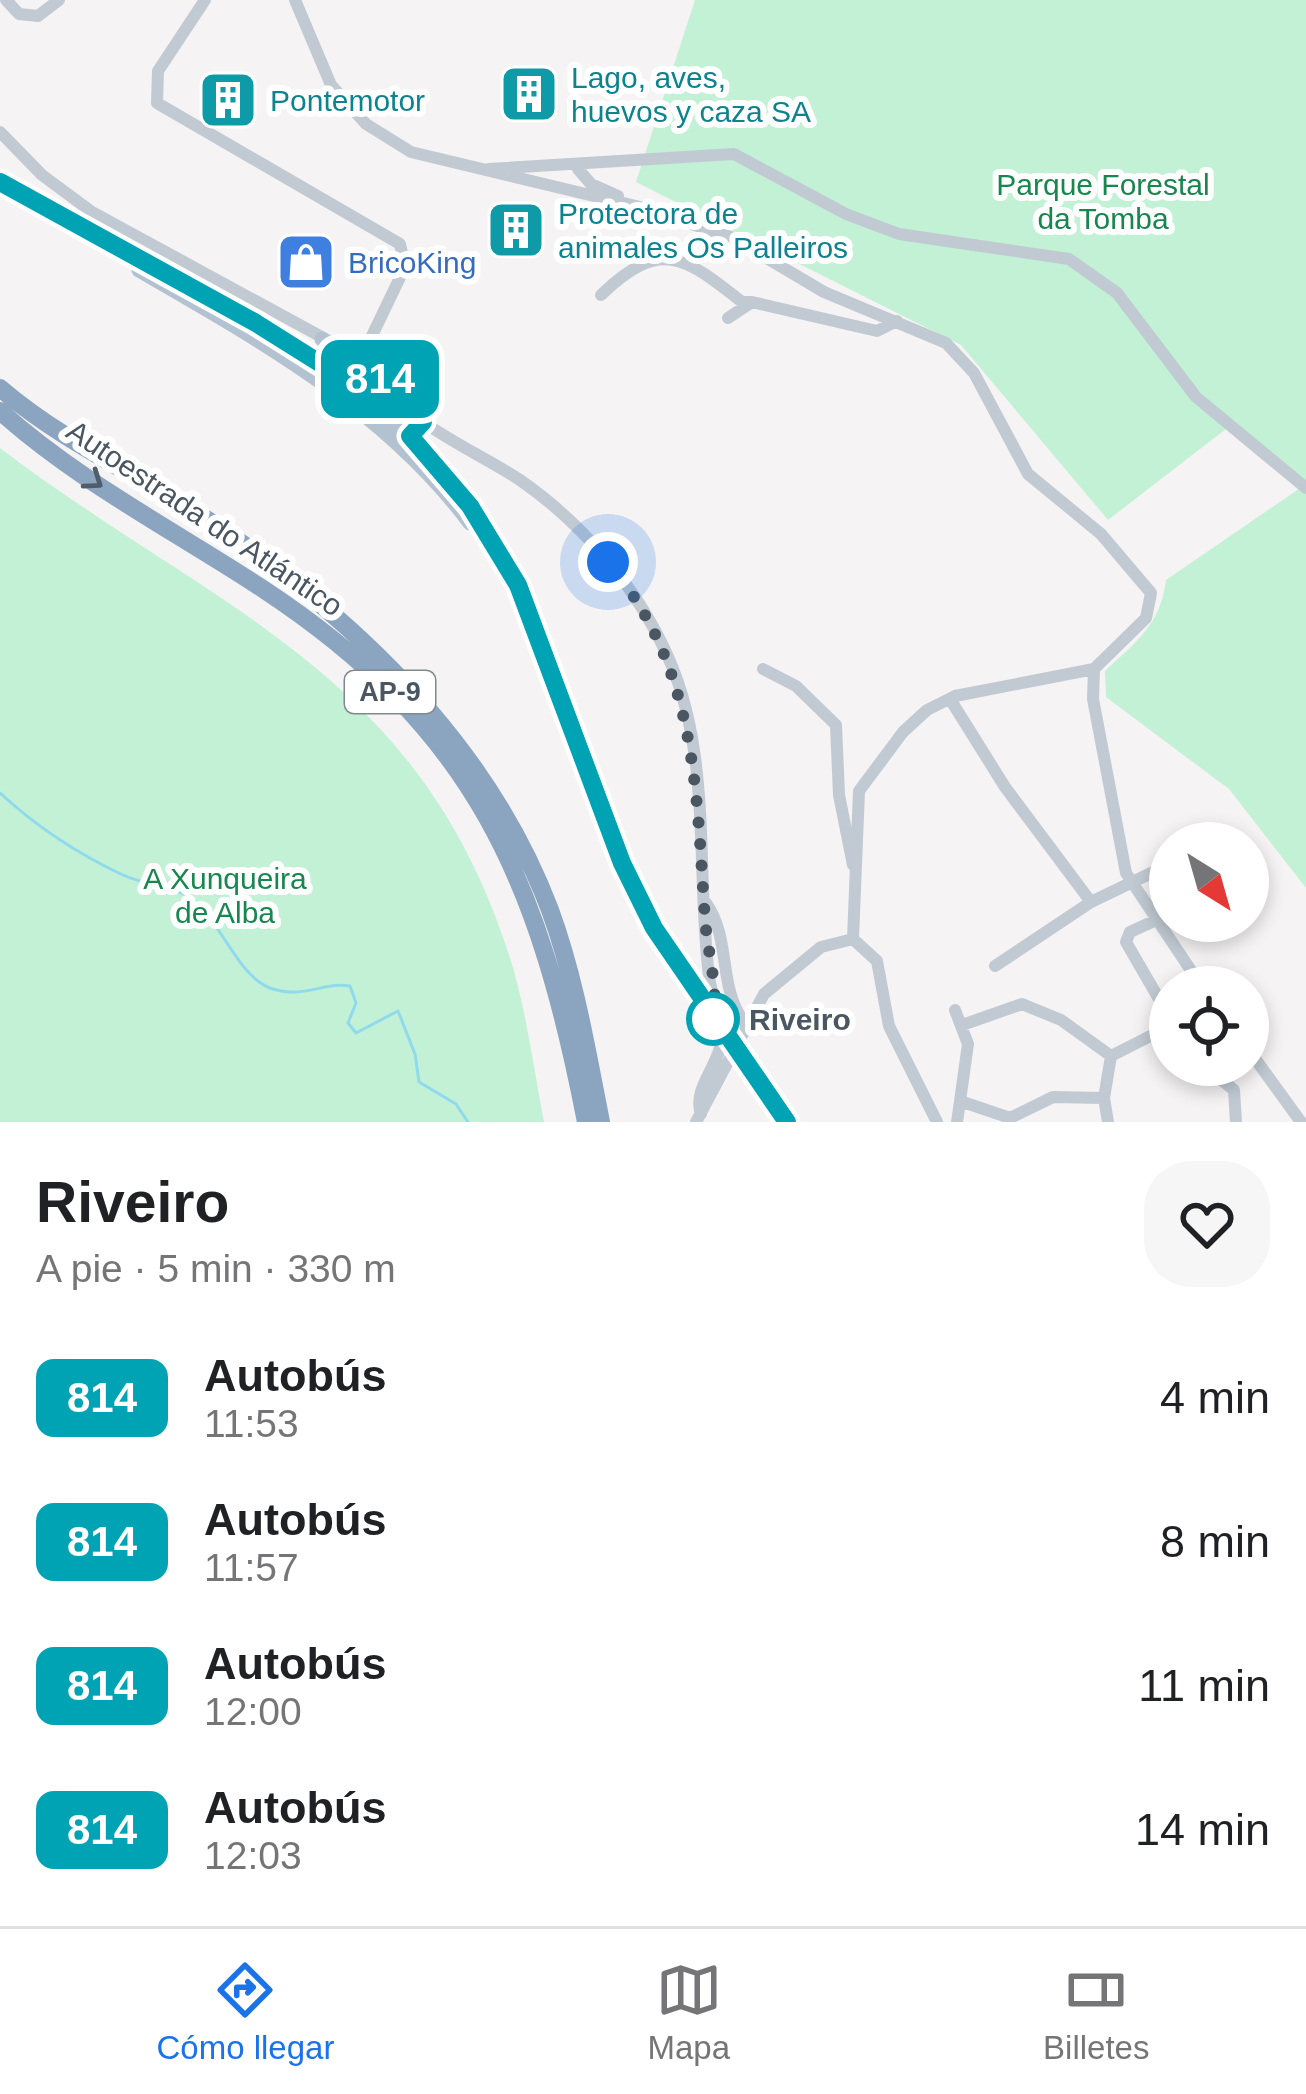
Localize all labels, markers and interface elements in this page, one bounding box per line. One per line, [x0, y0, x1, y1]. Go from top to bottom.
place label: Lago, aves, huevos y caza SA [571, 61, 811, 128]
building icon: Lago, aves, huevos y caza SA [498, 63, 560, 125]
building icon: Pontemotor [197, 69, 259, 131]
place label: Pontemotor [270, 84, 425, 117]
park label: Parque Forestal da Tomba [996, 168, 1210, 235]
place label: Protectora de animales Os Palleiros [558, 197, 848, 264]
building icon: Protectora de animales Os Palleiros [485, 199, 547, 261]
shop icon: BricoKing [275, 231, 337, 293]
place label: BricoKing [348, 246, 476, 279]
line badge: 814 [311, 340, 449, 418]
text: 814 [345, 355, 415, 402]
street label: Autoestrada do Atlántico [61, 413, 349, 623]
one-way arrow [80, 467, 102, 489]
your location [578, 532, 638, 592]
road number: AP-9 [345, 671, 435, 713]
north arrow [1149, 822, 1269, 942]
map controls [1149, 822, 1269, 1086]
park label: A Xunqueira de Alba [143, 862, 307, 929]
button: locate [1149, 966, 1269, 1086]
marker: Riveiro [688, 994, 738, 1044]
place label: Riveiro [749, 1003, 851, 1036]
button: heart [1144, 1161, 1270, 1287]
text: Riveiro [36, 1170, 229, 1234]
text: A pie · 5 min · 330 m [36, 1247, 396, 1290]
text: Autobús [204, 1350, 386, 1401]
text: 4 min [1160, 1372, 1270, 1423]
text: 814 [67, 1374, 137, 1421]
text: 11:53 [204, 1402, 299, 1445]
text: Autobús [204, 1494, 386, 1545]
text: 8 min [1160, 1516, 1270, 1567]
text: 814 [67, 1518, 137, 1565]
text: 11:57 [204, 1546, 299, 1589]
text: Autobús [204, 1638, 386, 1689]
text: 11 min [1138, 1660, 1270, 1711]
text: 814 [67, 1662, 137, 1709]
text: 12:00 [204, 1690, 302, 1733]
text: Autobús [204, 1782, 386, 1833]
text: 14 min [1135, 1804, 1270, 1855]
text: 814 [67, 1806, 137, 1853]
text: 12:03 [204, 1834, 302, 1877]
tab: Cómo llegar [157, 1957, 334, 2067]
tab: Mapa [647, 1957, 730, 2067]
tab: Billetes [1043, 1957, 1149, 2067]

